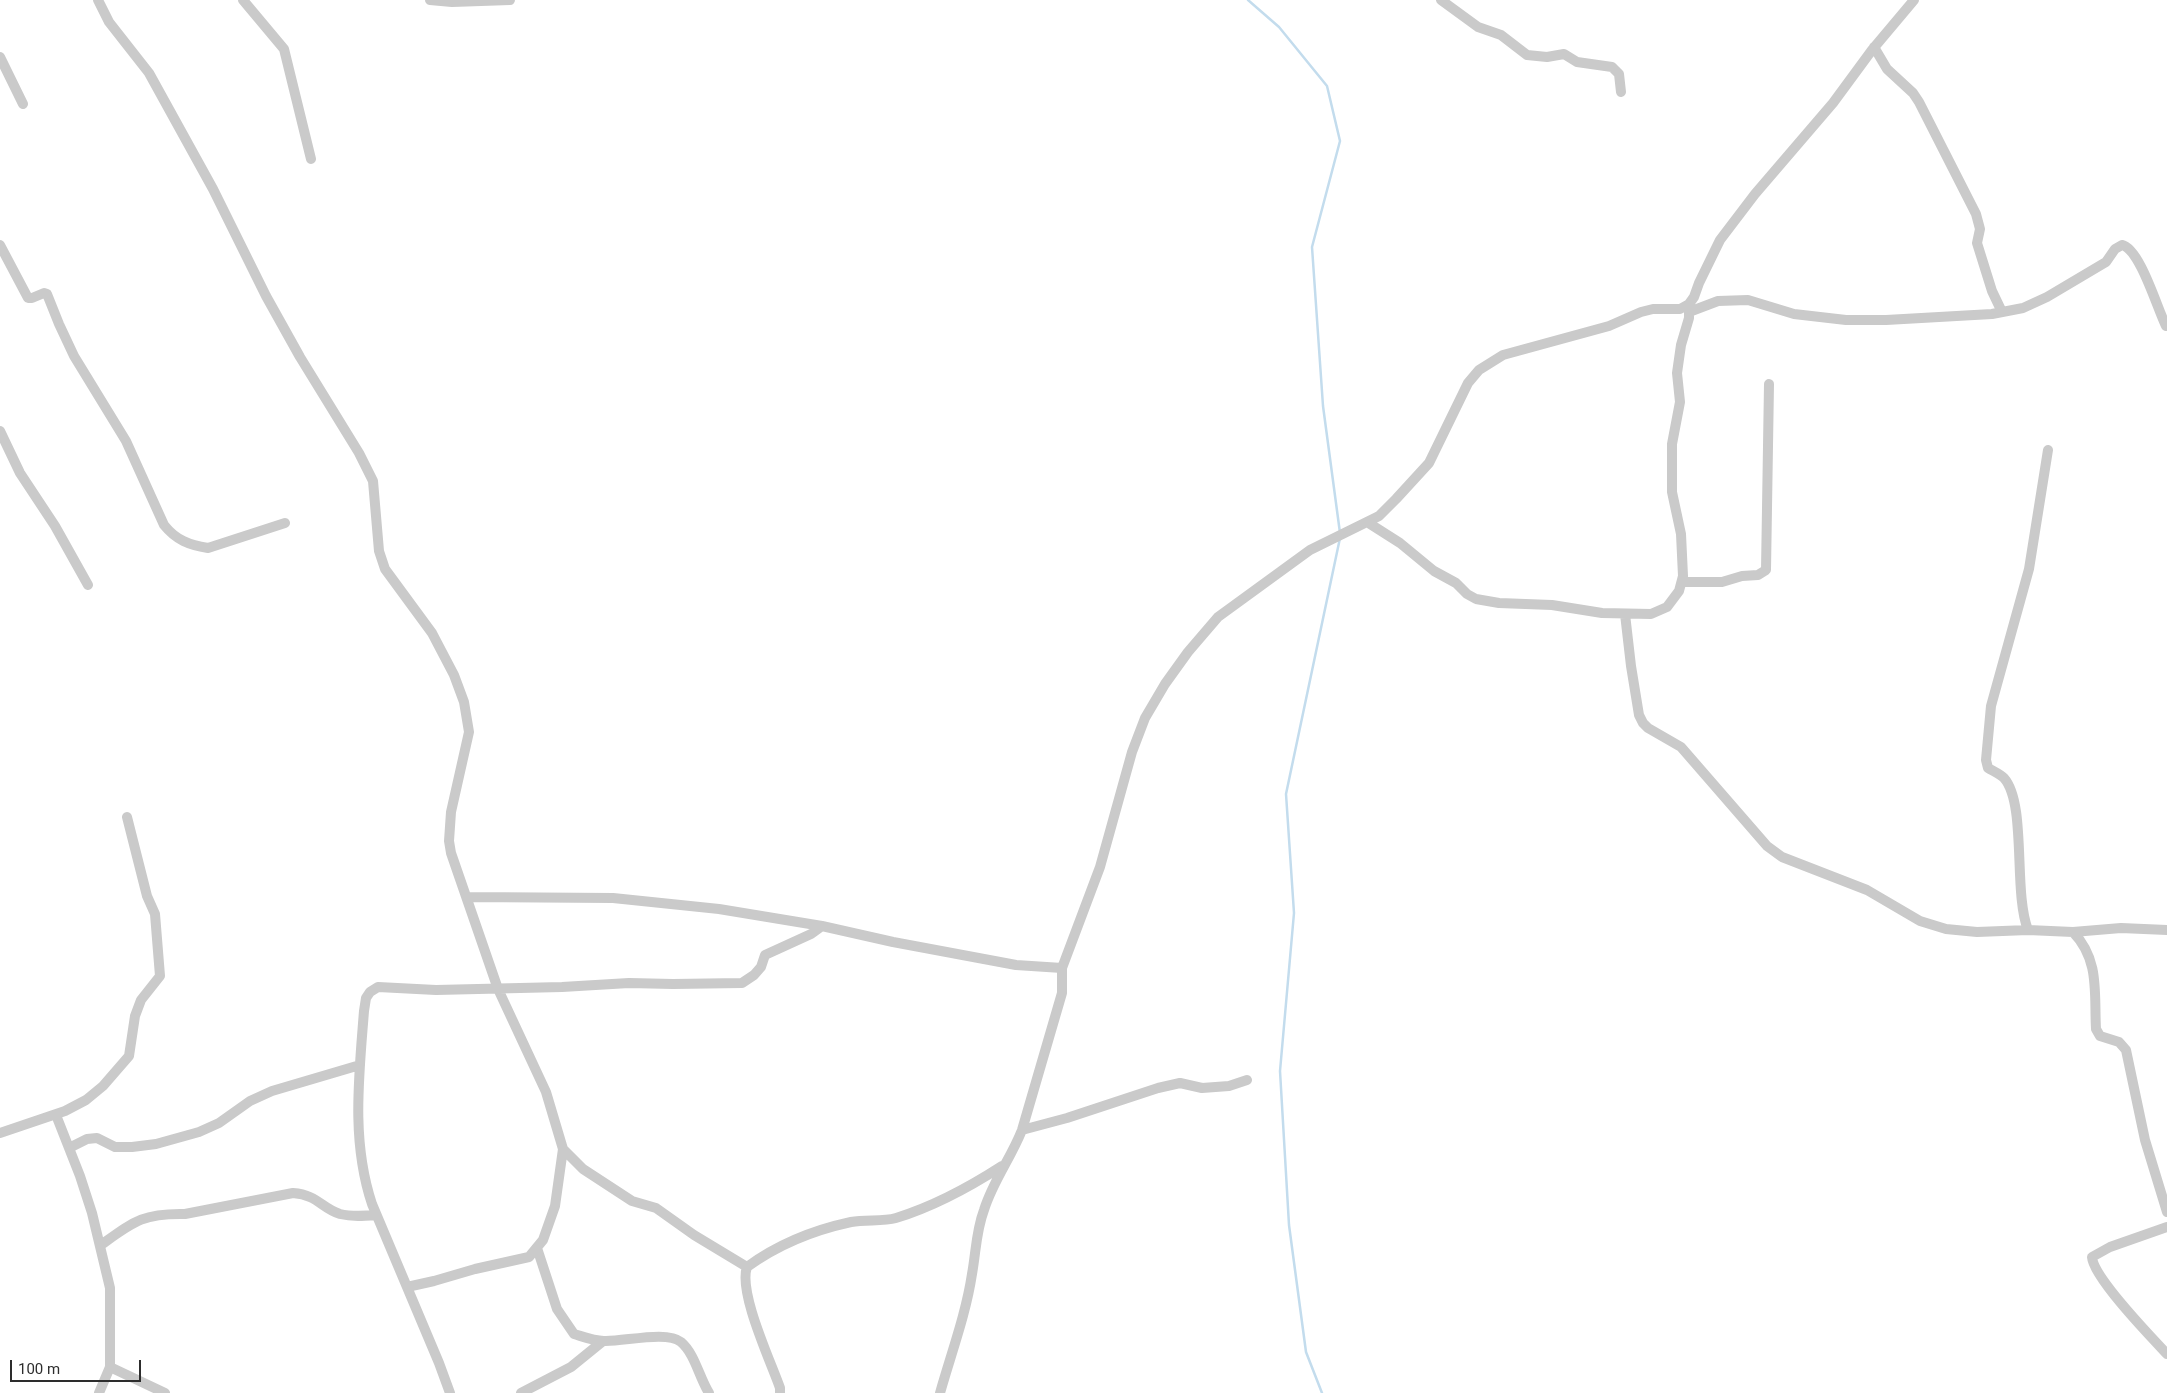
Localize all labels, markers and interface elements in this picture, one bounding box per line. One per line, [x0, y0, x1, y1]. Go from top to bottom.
scale bar [12, 1350, 144, 1382]
text: 100 m [18, 1360, 60, 1378]

